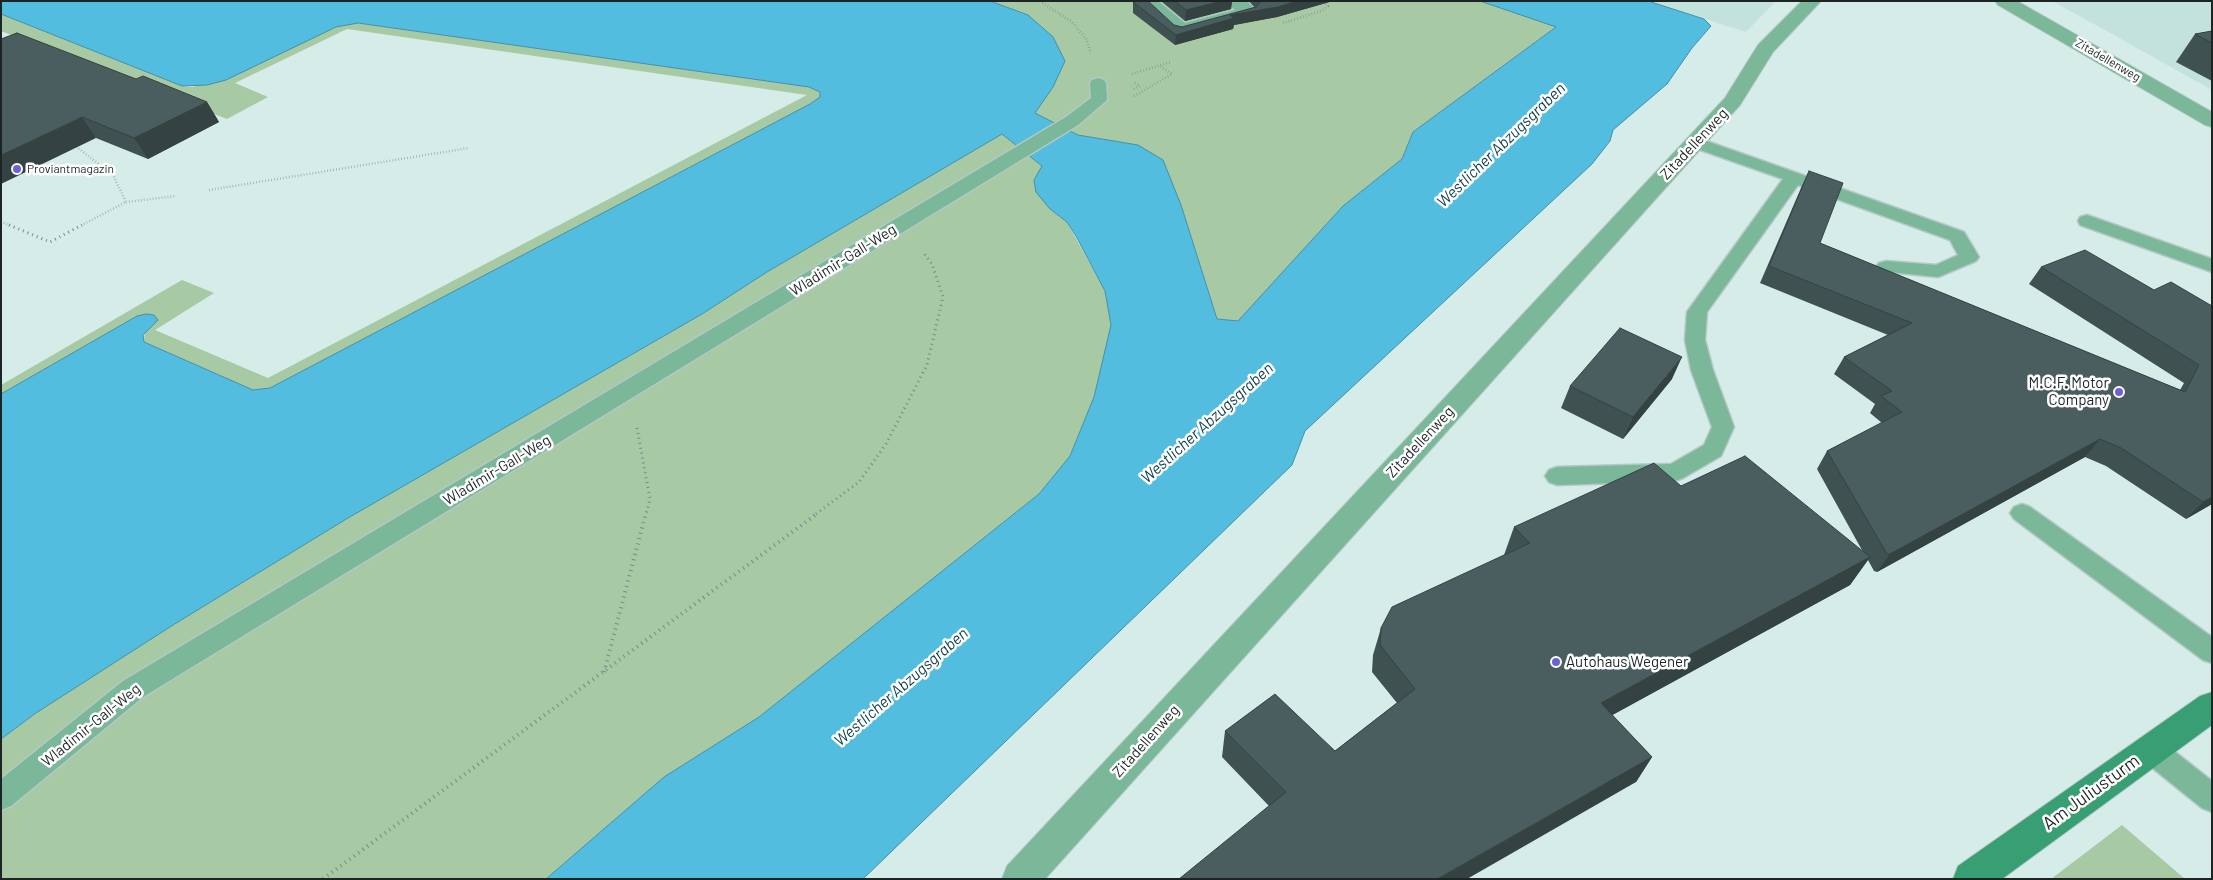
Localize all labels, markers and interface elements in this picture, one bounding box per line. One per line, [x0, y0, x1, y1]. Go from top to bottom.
street label: Zitadellenweg [2073, 36, 2143, 84]
water label: Westlicher Abzugsgraben [1433, 79, 1569, 211]
street label: Zitadellenweg [1656, 105, 1732, 183]
place label: Proviantmagazin [27, 162, 114, 176]
marker: Proviantmagazin [11, 163, 23, 175]
street label: Wladimir-Gall-Weg [787, 220, 899, 300]
water label: Westlicher Abzugsgraben [1137, 359, 1277, 487]
place label: M.C.F. Motor Company [2029, 374, 2109, 409]
marker: M.C.F. Motor Company [2113, 386, 2125, 398]
street label: Zitadellenweg [1382, 403, 1458, 481]
street label: Wladimir-Gall-Weg [440, 431, 554, 509]
water label: Westlicher Abzugsgraben [830, 624, 972, 750]
place label: Autohaus Wegener [1566, 653, 1688, 671]
marker: Autohaus Wegener [1550, 656, 1562, 668]
street label: Wladimir-Gall-Weg [38, 680, 144, 770]
street label: Zitadellenweg [1109, 701, 1183, 781]
street label: Am Juliusturm [2038, 750, 2144, 834]

